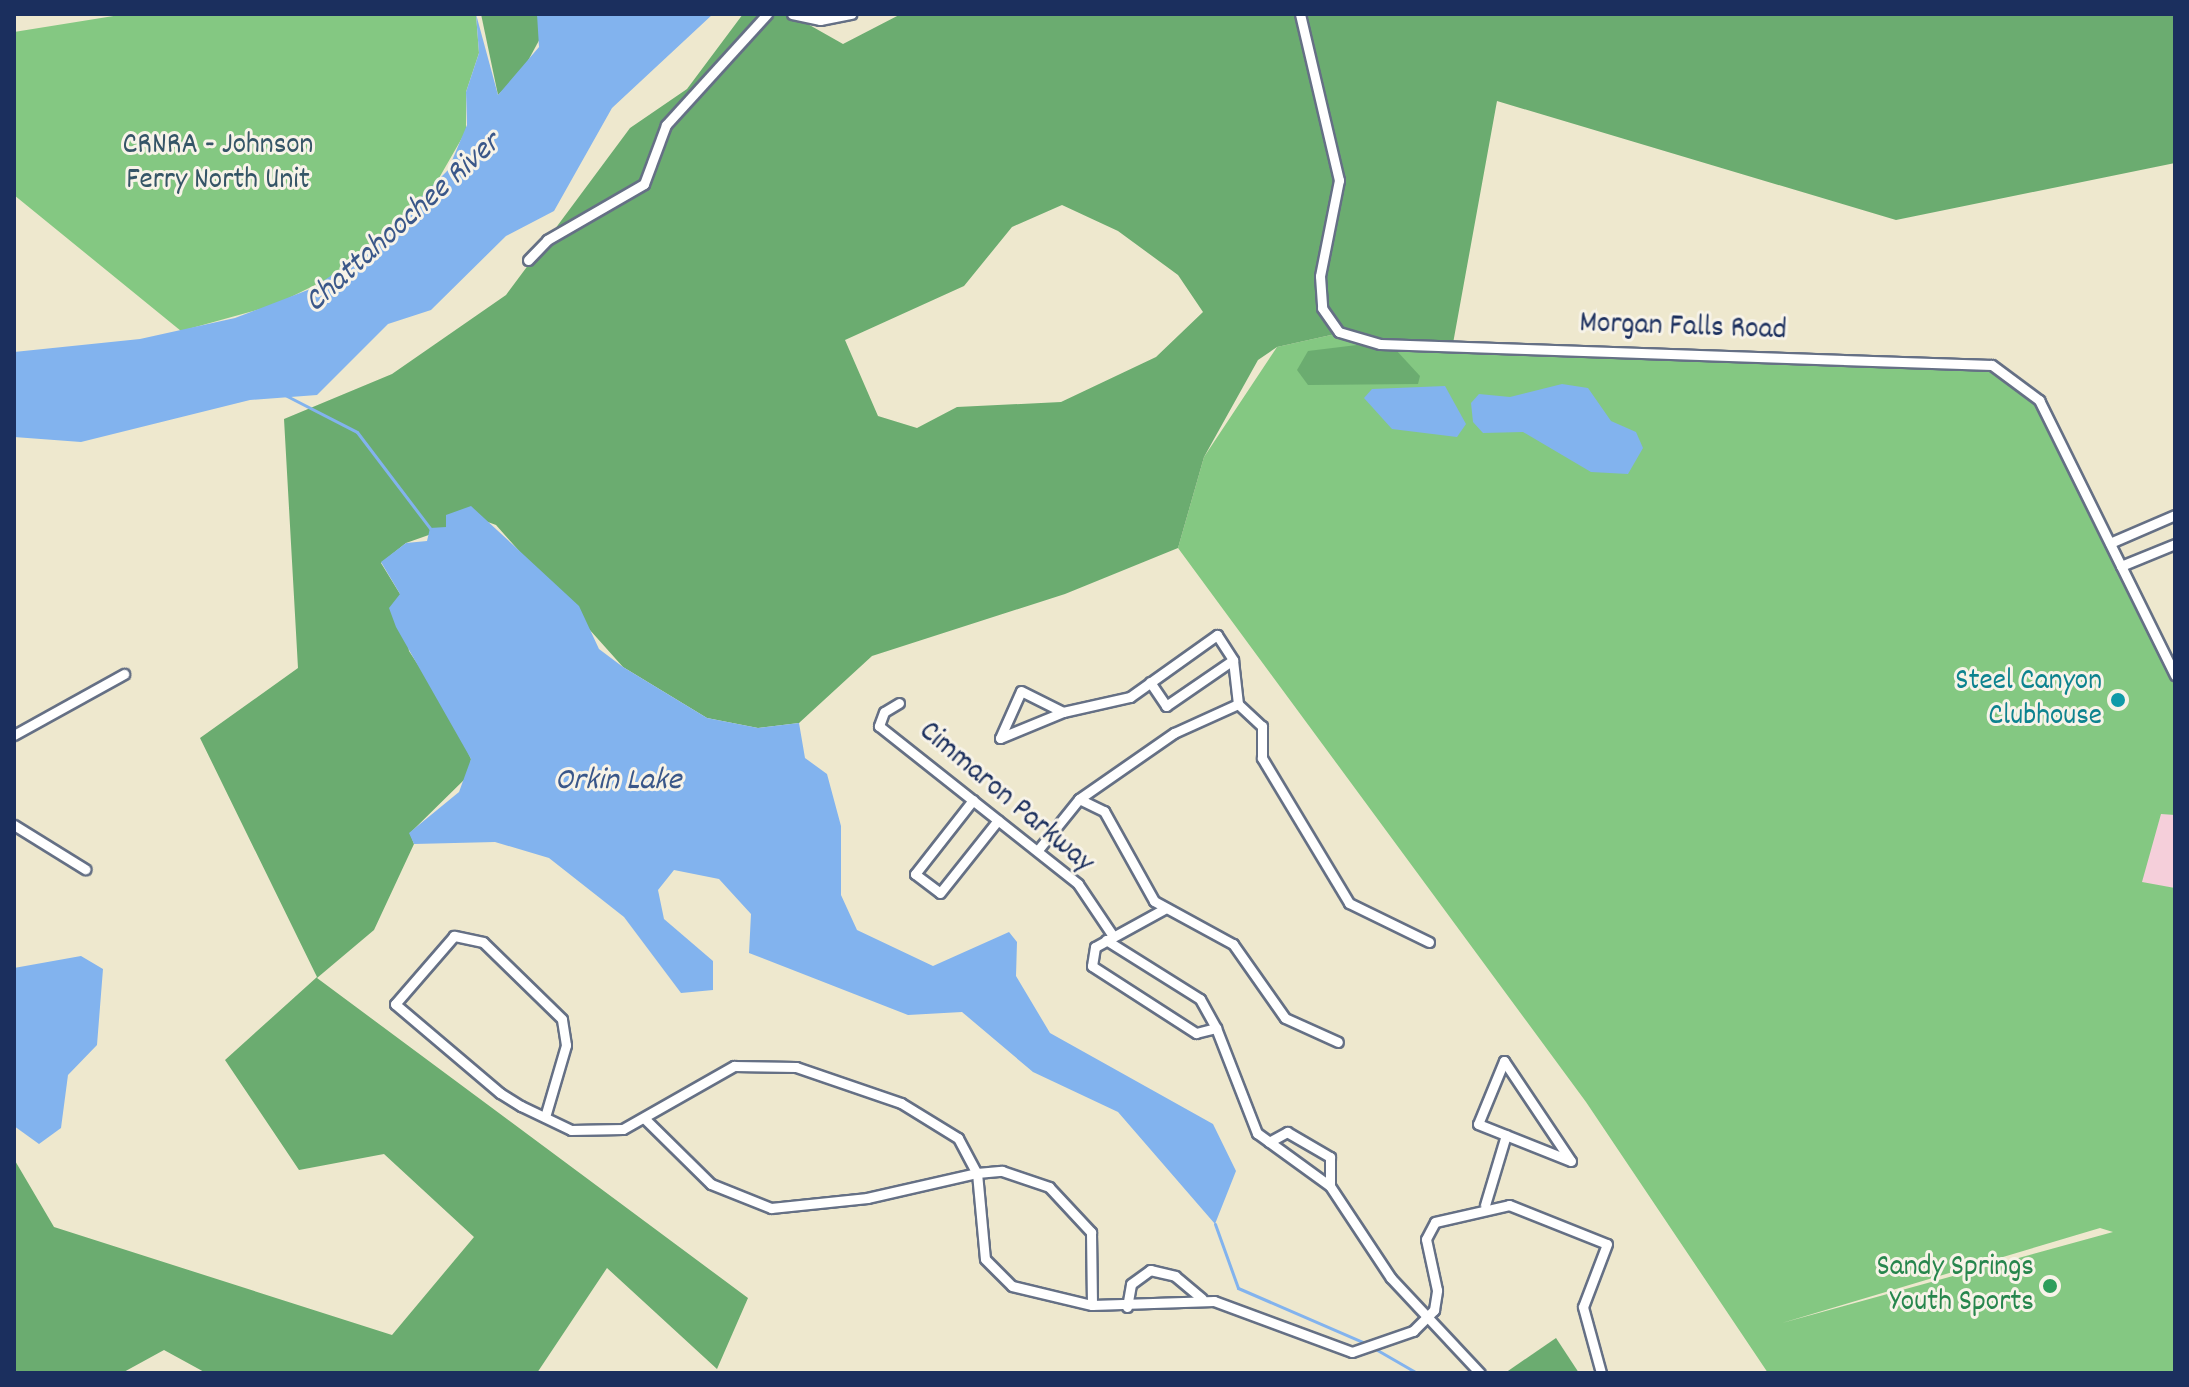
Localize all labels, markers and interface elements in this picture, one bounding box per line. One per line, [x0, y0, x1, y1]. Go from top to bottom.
water label: Chattahoochee River [298, 126, 510, 322]
park label: CRNRA - Johnson Ferry North Unit [123, 129, 313, 200]
street label: Morgan Falls Road [1579, 307, 1787, 351]
place label: Steel Canyon Clubhouse [1955, 665, 2102, 736]
marker: Steel Canyon Clubhouse [2109, 691, 2127, 709]
street label: Cimmaron Parkway [910, 715, 1100, 883]
water label: Orkin Lake [555, 763, 681, 801]
place label: Sandy Springs Youth Sports [1876, 1251, 2034, 1322]
marker: Sandy Springs Youth Sports [2041, 1277, 2059, 1295]

